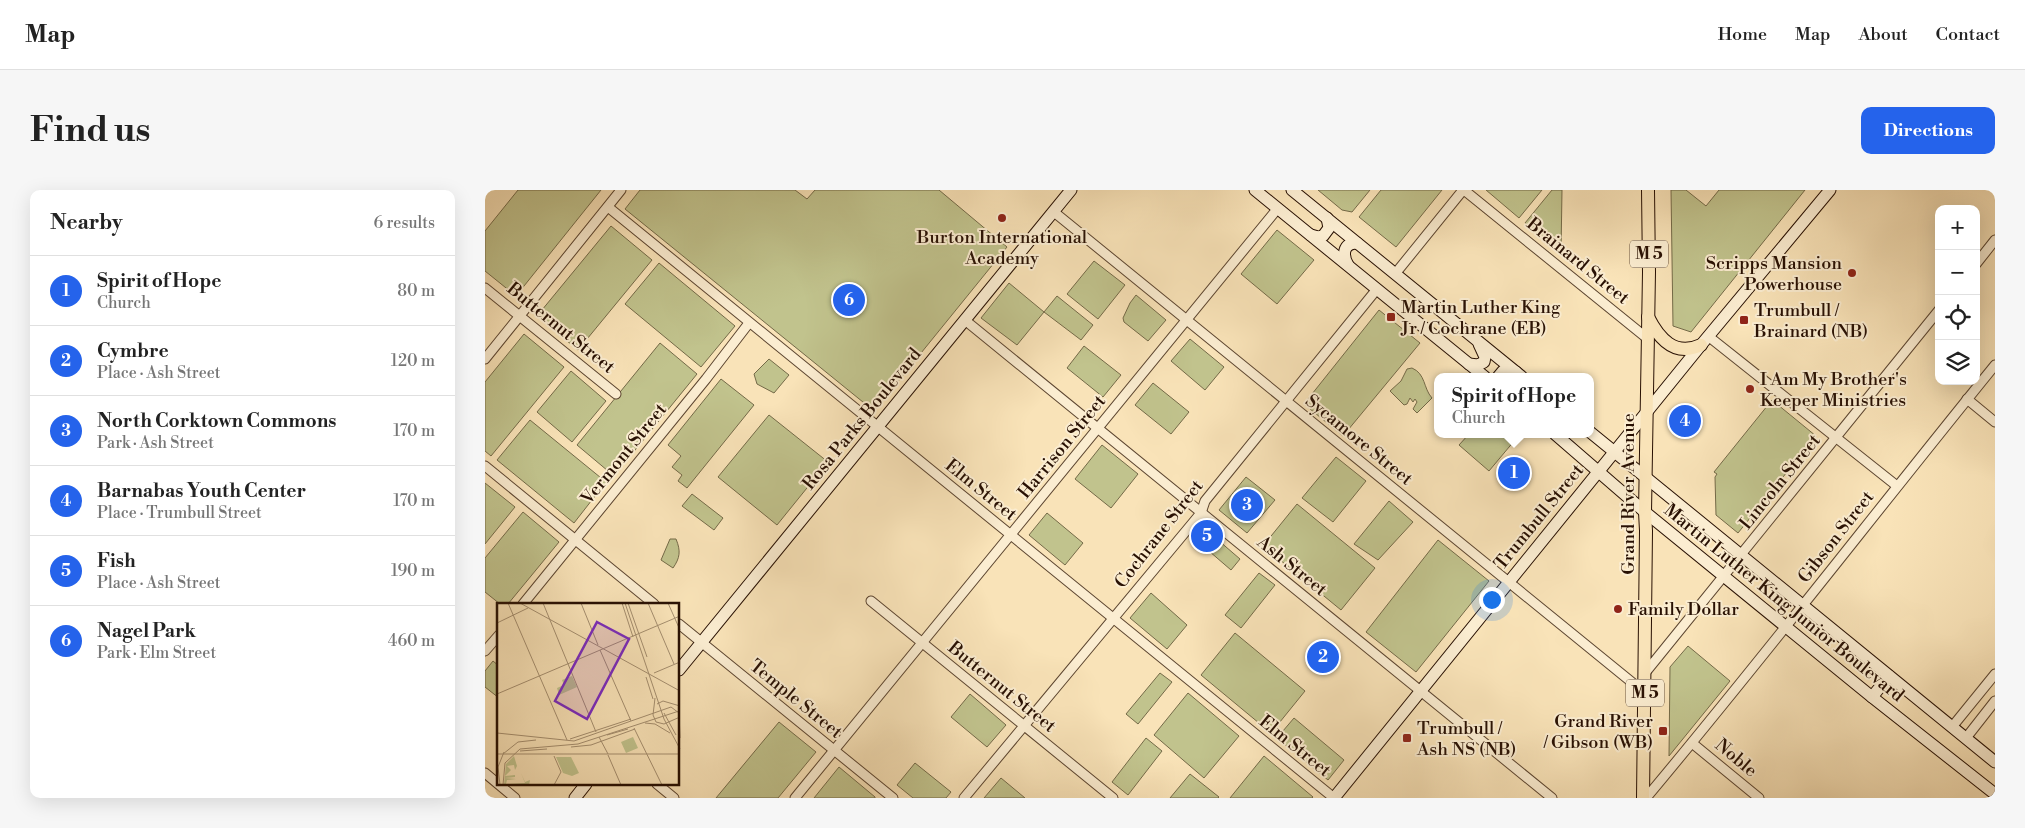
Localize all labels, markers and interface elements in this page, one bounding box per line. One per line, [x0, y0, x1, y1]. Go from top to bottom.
text: Map [25, 20, 75, 50]
text: Home [1718, 23, 1767, 46]
text: Map [1795, 23, 1831, 46]
text: About [1859, 23, 1908, 46]
text: Contact [1936, 23, 2000, 46]
button: Directions [1861, 107, 1995, 154]
text: Find us [30, 109, 150, 152]
map controls [1935, 205, 1980, 385]
button: + [1935, 205, 1980, 250]
text: Nearby [50, 210, 123, 236]
marker: Burton International Academy [996, 212, 1008, 224]
street label: Brainard Street [1521, 212, 1635, 310]
text: 6 results [374, 213, 435, 233]
place label: Burton International Academy [916, 226, 1088, 270]
road number: M 5 [1630, 241, 1668, 268]
button: − [1935, 250, 1980, 295]
place label: Scripps Mansion Powerhouse [1706, 252, 1842, 296]
marker: Scripps Mansion Powerhouse [1846, 267, 1858, 279]
text: Spirit of Hope [97, 269, 221, 293]
street label: Butternut Street [501, 277, 620, 379]
text: 1 [62, 281, 70, 301]
text: 80 m [397, 281, 435, 301]
pin: 6 [833, 281, 865, 319]
text: Church [97, 293, 151, 313]
button: locate [1935, 295, 1980, 340]
place label: Martin Luther King Jr / Cochrane (EB) [1400, 296, 1561, 340]
place label: Trumbull / Brainard (NB) [1753, 299, 1868, 343]
marker: Martin Luther King Jr / Cochrane (EB) [1385, 311, 1397, 323]
marker: Trumbull / Brainard (NB) [1738, 314, 1750, 326]
text: Cymbre [97, 339, 169, 363]
button: layers [1935, 340, 1980, 385]
street label: Rosa Parks Boulevard [798, 343, 927, 495]
text: 2 [61, 351, 71, 371]
text: 120 m [391, 351, 435, 371]
text: Place · Ash Street [97, 363, 220, 383]
place label: I Am My Brother's Keeper Ministries [1760, 368, 1907, 412]
popup [1434, 373, 1594, 438]
marker: I Am My Brother's Keeper Ministries [1744, 383, 1756, 395]
text: Spirit of Hope [1452, 384, 1576, 408]
street label: Harrison Street [1013, 390, 1111, 504]
street label: Sycamore Street [1301, 390, 1418, 491]
street label: Vermont Street [575, 398, 672, 510]
pin: 4 [1669, 402, 1701, 440]
text: Church [1452, 408, 1506, 428]
text: North Corktown Commons [97, 409, 337, 433]
street label: Grand River Avenue [1617, 413, 1640, 575]
text: 3 [61, 421, 71, 441]
text: 170 m [393, 421, 435, 441]
street label: Lincoln Street [1734, 429, 1826, 534]
text: Park · Ash Street [97, 433, 214, 453]
street label: Elm Street [940, 454, 1022, 526]
pin: 1 [1498, 454, 1530, 492]
street label: Trumbull Street [1489, 459, 1589, 575]
street label: Cochrane Street [1109, 475, 1209, 593]
text: Barnabas Youth Center [97, 479, 306, 503]
pin: 3 [1231, 486, 1263, 524]
street label: Gibson Street [1793, 486, 1880, 588]
text: 4 [61, 491, 71, 511]
text: 170 m [393, 491, 435, 511]
street label: Martin Luther King Junior Boulevard [1659, 499, 1909, 708]
text: Place · Trumbull Street [97, 503, 262, 523]
pin: 5 [1191, 517, 1223, 555]
street label: Ash Street [1252, 530, 1332, 602]
text: Fish [97, 549, 136, 573]
text: 5 [61, 561, 71, 581]
text: 190 m [391, 561, 435, 581]
text: Place · Ash Street [97, 573, 220, 593]
your location [1479, 587, 1505, 613]
place label: Family Dollar [1628, 598, 1739, 621]
inset map [497, 603, 680, 786]
marker: Family Dollar [1612, 603, 1624, 615]
text: Nagel Park [97, 619, 196, 643]
text: 6 [61, 631, 71, 651]
text: 460 m [388, 631, 435, 651]
street label: Butternut Street [942, 636, 1061, 738]
pin: 2 [1307, 638, 1339, 676]
text: Park · Elm Street [97, 643, 216, 663]
street label: Temple Street [745, 654, 848, 744]
road number: M 5 [1626, 679, 1664, 706]
street label: Elm Street [1254, 710, 1336, 782]
place label: Grand River / Gibson (WB) [1543, 710, 1653, 754]
place label: Trumbull / Ash NS (NB) [1416, 717, 1516, 761]
marker: Grand River / Gibson (WB) [1657, 725, 1669, 737]
marker: Trumbull / Ash NS (NB) [1401, 732, 1413, 744]
street label: Noble [1710, 734, 1762, 782]

